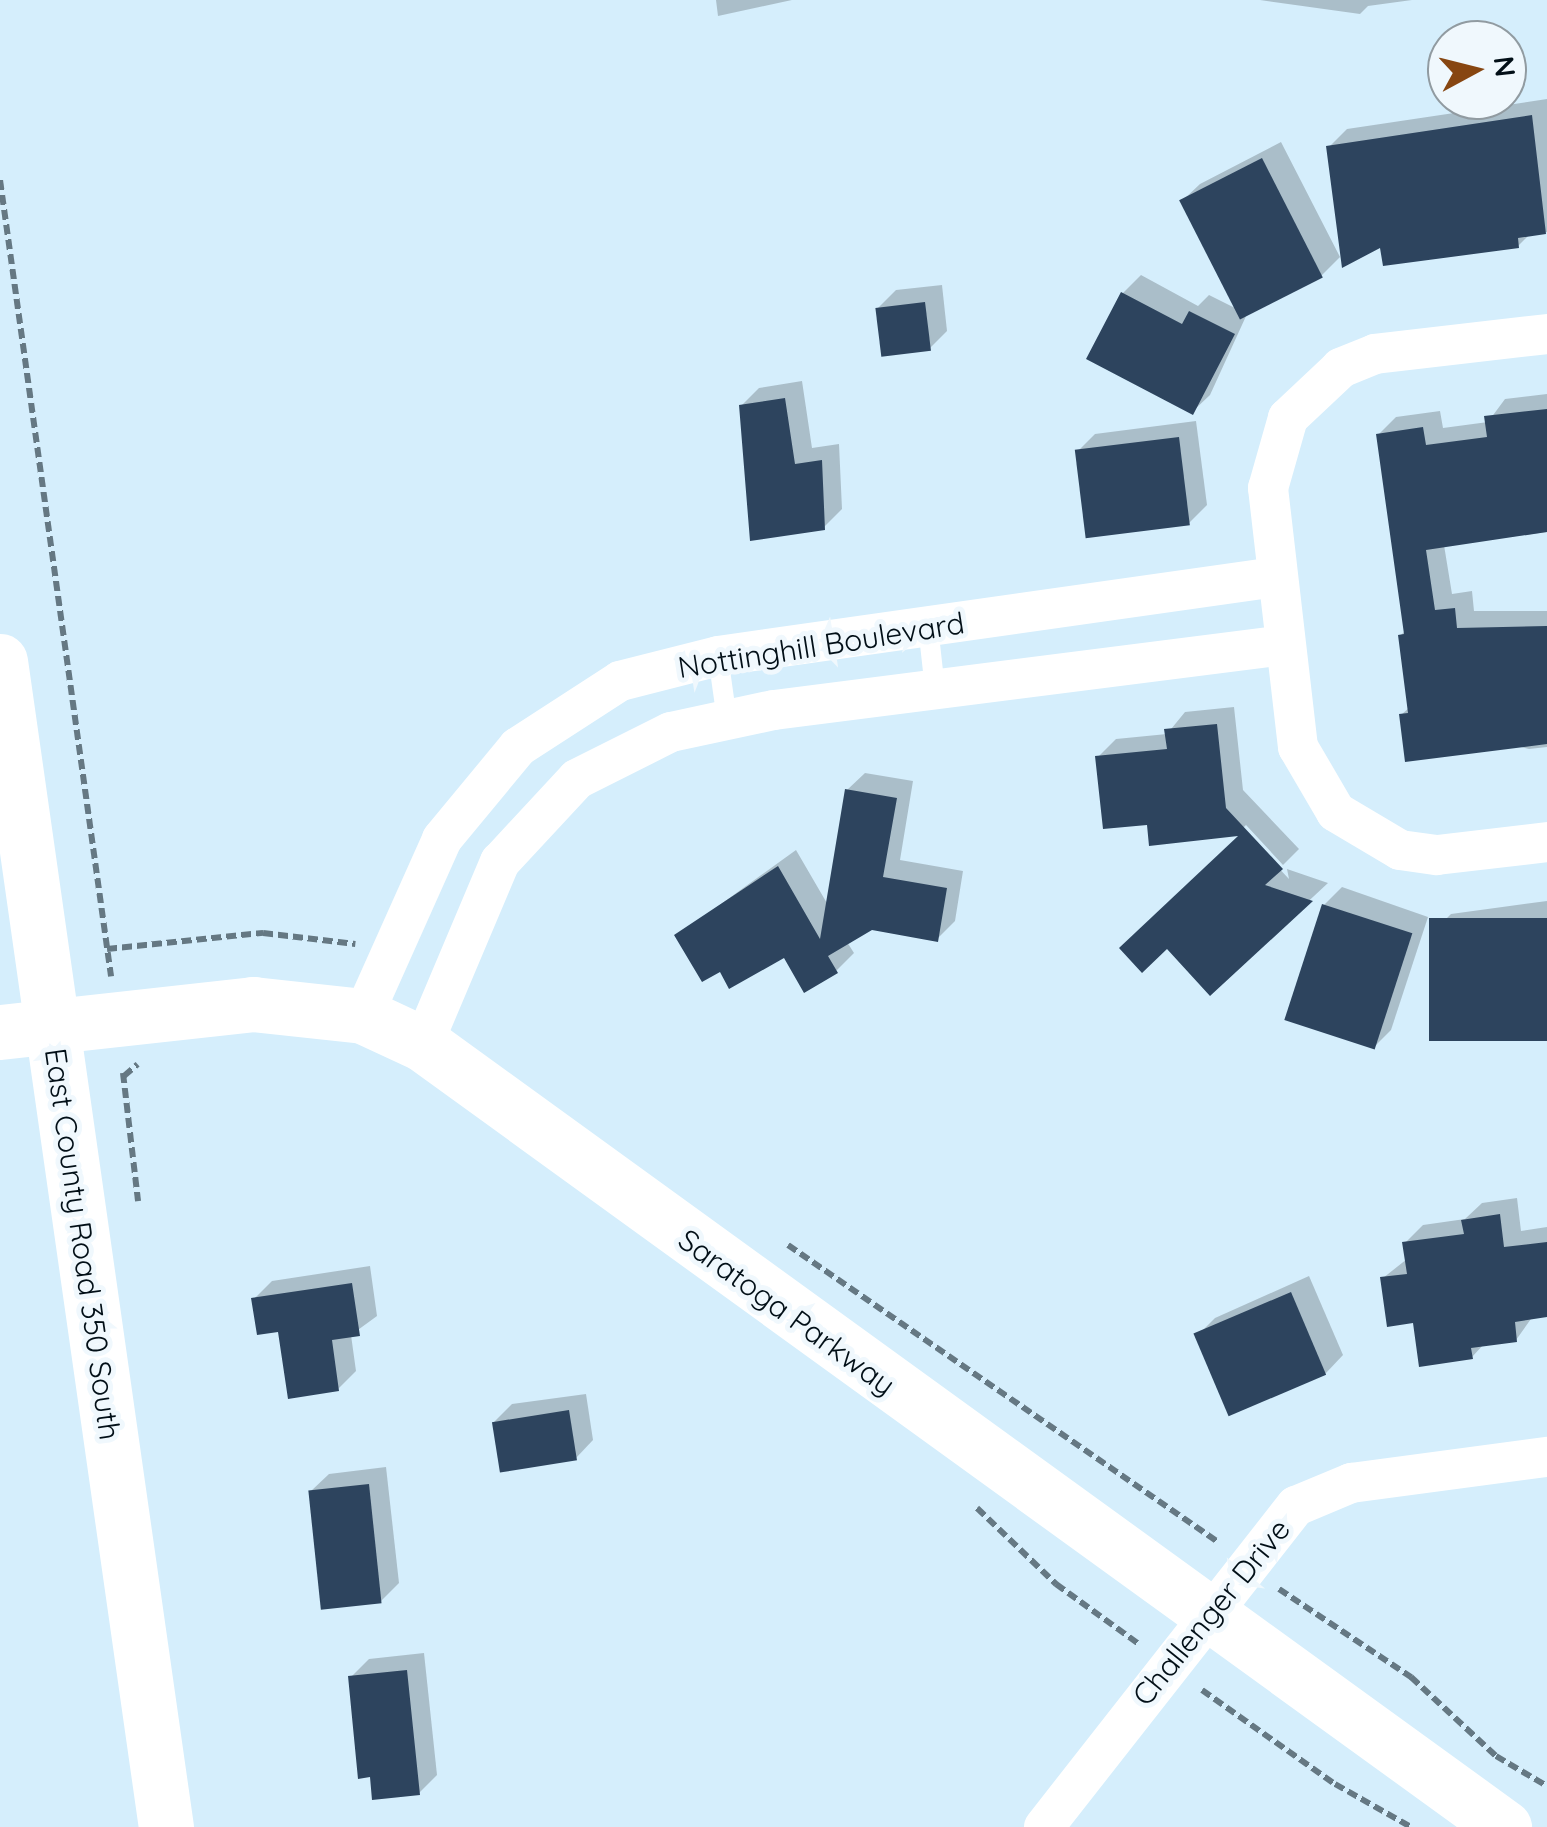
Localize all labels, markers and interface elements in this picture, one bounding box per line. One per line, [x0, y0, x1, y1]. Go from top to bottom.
north arrow [1427, 20, 1527, 120]
text: N [1487, 54, 1524, 79]
street label: Nottinghill Boulevard [675, 605, 967, 685]
street label: East County Road 350 South [38, 1046, 128, 1442]
street label: Saratoga Parkway [672, 1221, 902, 1403]
street label: Challenger Drive [1125, 1511, 1297, 1713]

